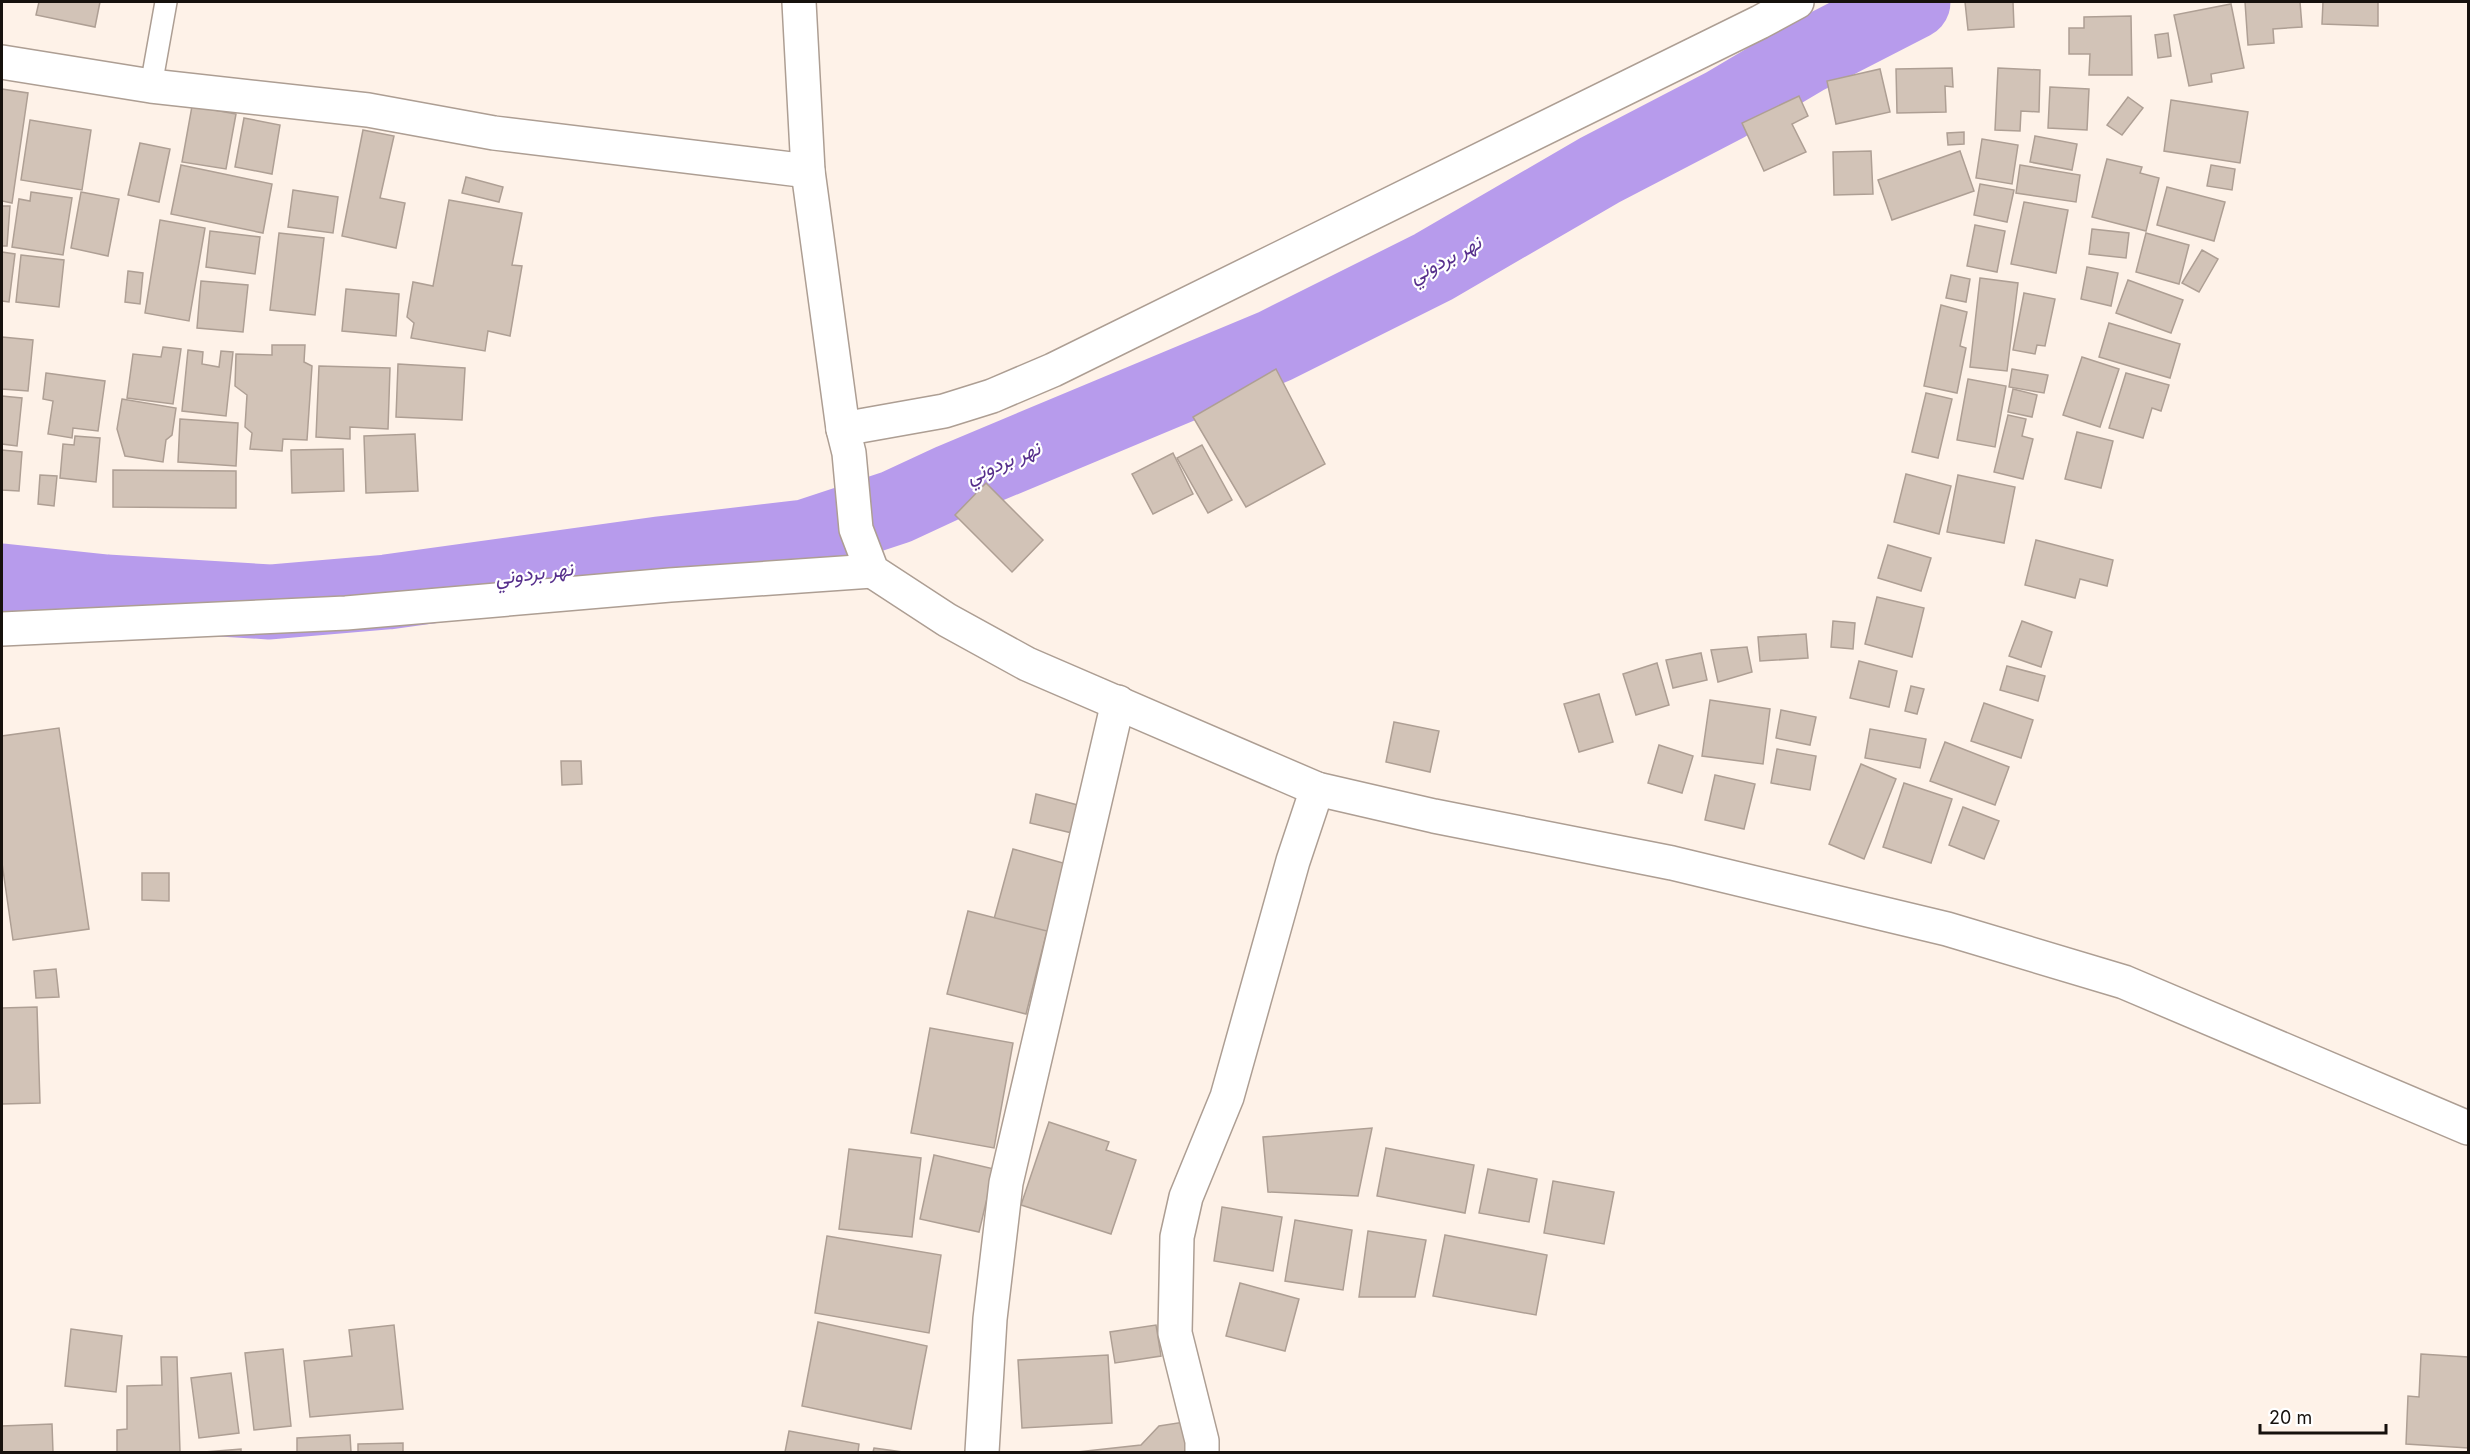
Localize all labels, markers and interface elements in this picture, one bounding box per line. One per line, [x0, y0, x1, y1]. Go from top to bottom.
water label: نهر بردوني [1405, 229, 1489, 292]
water label: نهر بردوني [962, 435, 1047, 493]
water label: نهر بردوني [494, 556, 576, 595]
scale bar [2260, 1397, 2386, 1435]
text: 20 m [2269, 1407, 2312, 1428]

